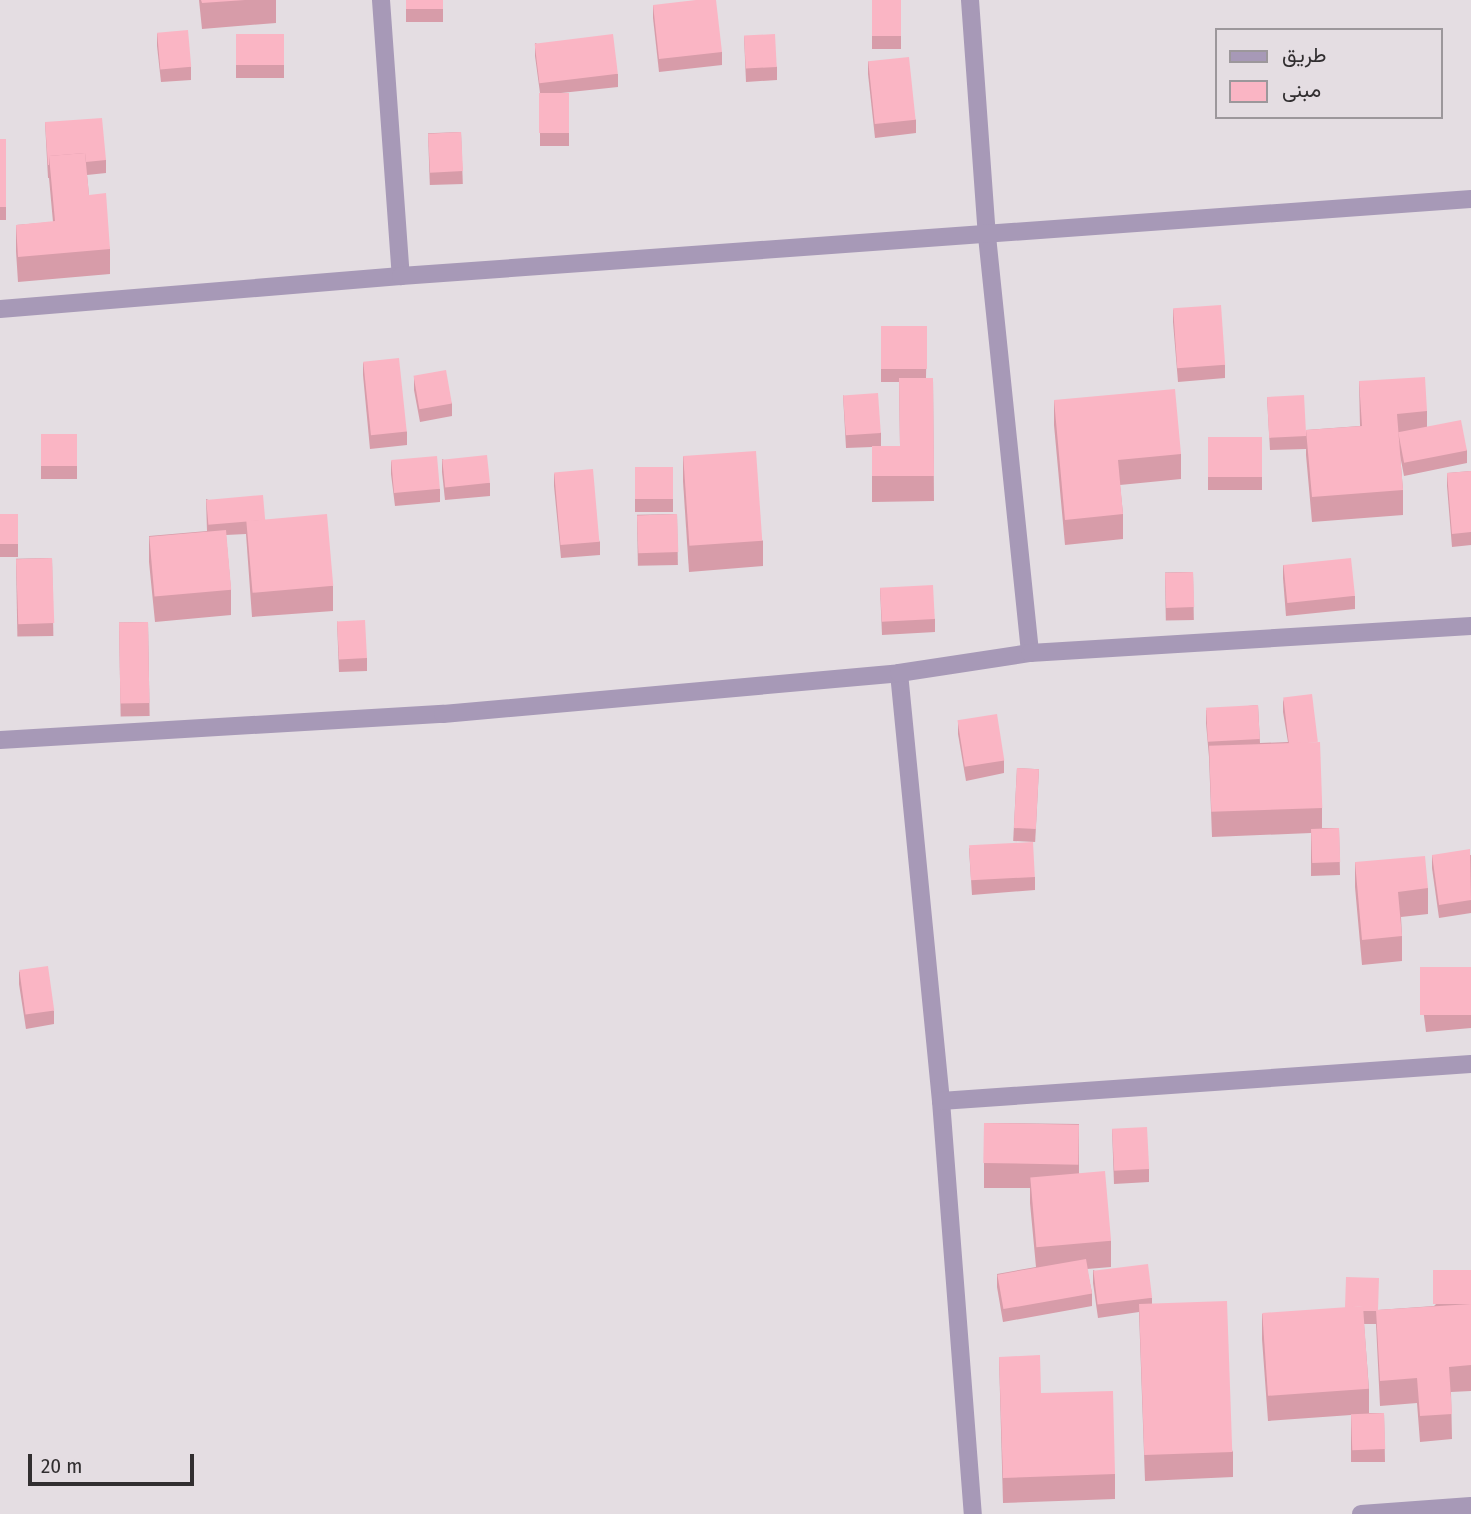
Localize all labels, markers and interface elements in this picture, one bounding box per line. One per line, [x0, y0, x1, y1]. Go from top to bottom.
legend [1216, 28, 1443, 119]
text: طريق [1282, 42, 1327, 68]
text: مبنى [1282, 77, 1321, 103]
scale bar [32, 1440, 198, 1484]
text: 20 m [41, 1453, 82, 1479]

